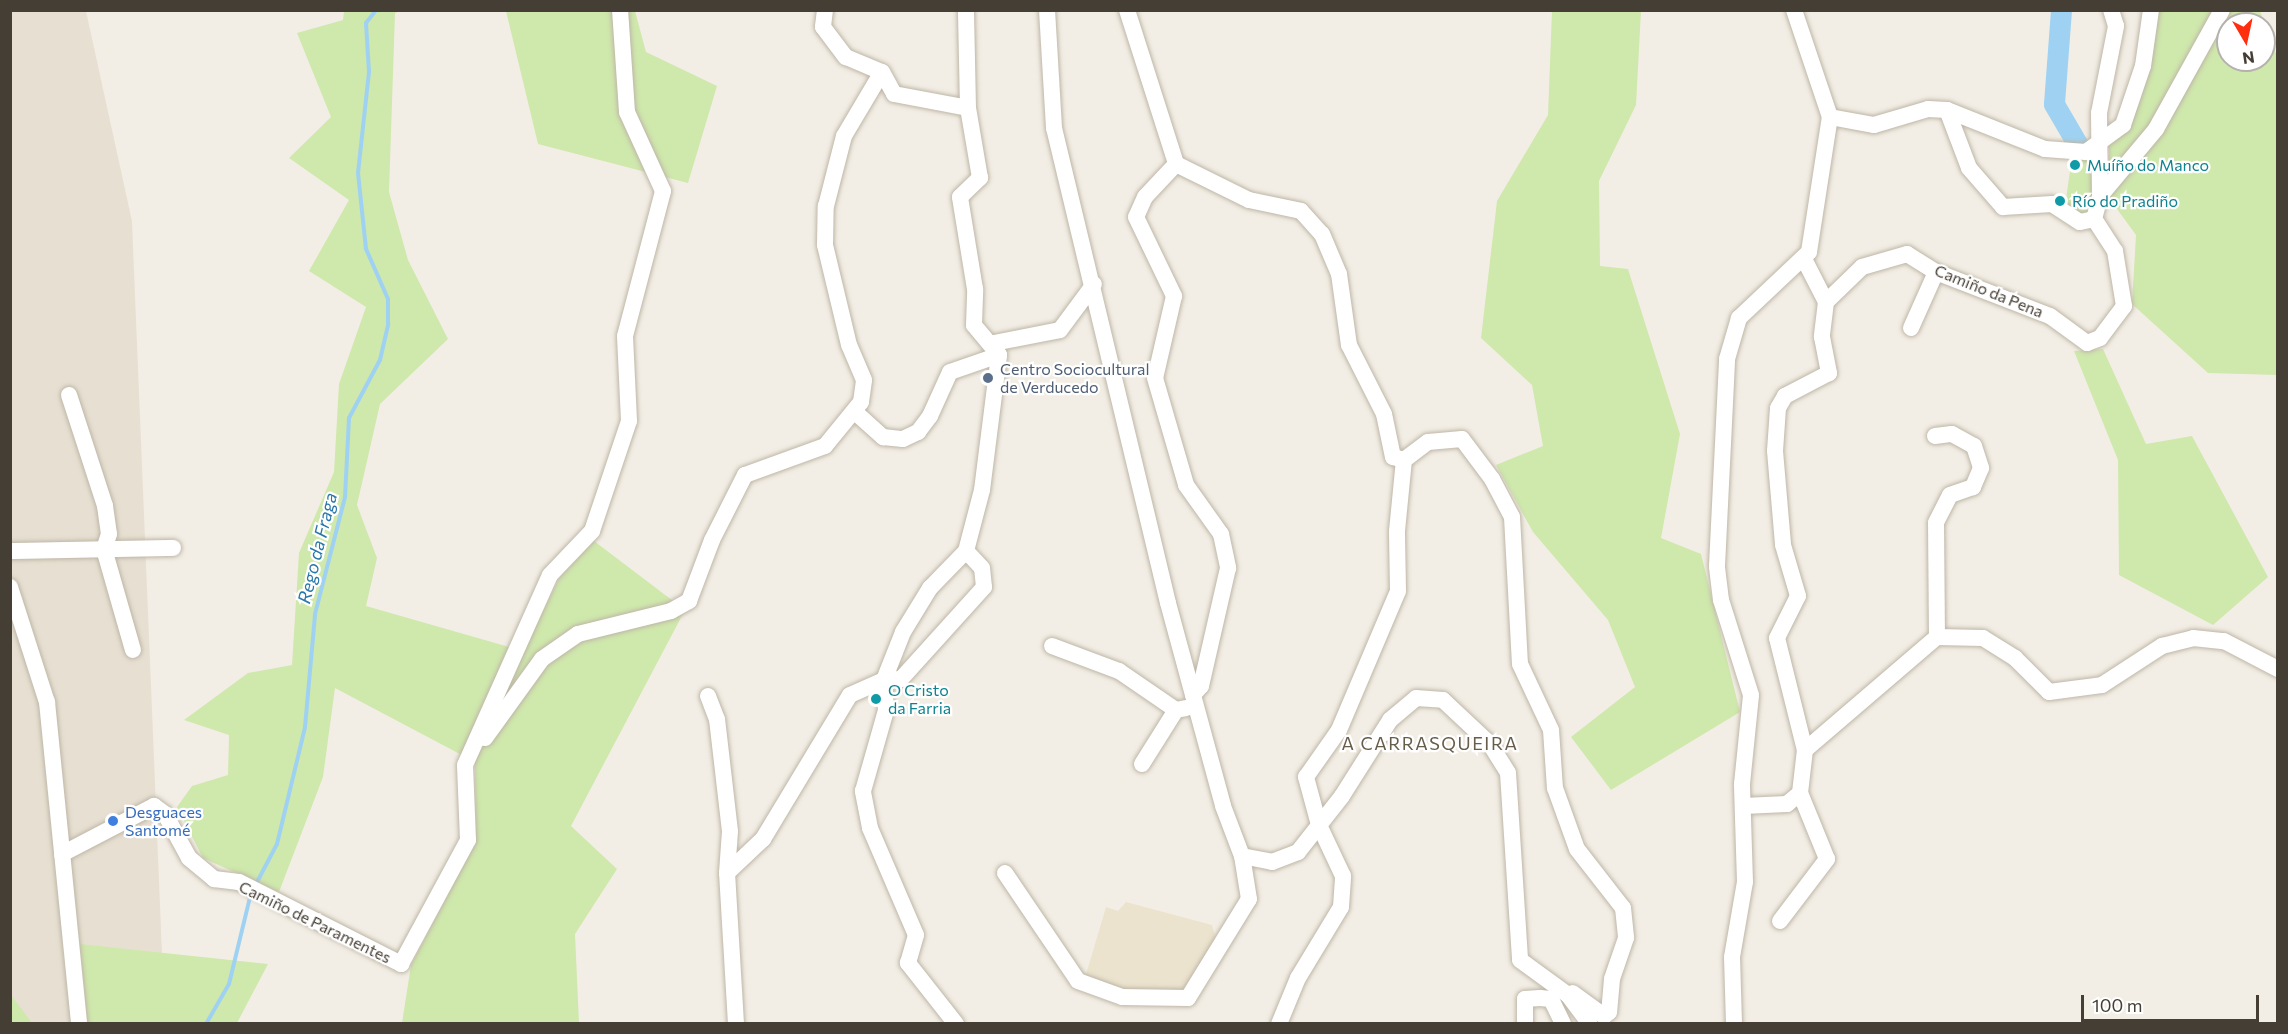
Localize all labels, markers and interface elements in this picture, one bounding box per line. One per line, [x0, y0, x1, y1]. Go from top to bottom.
north arrow [2216, 12, 2276, 72]
text: N [2241, 48, 2256, 69]
place label: Muíño do Manco [2087, 155, 2209, 175]
marker: Muíño do Manco [2068, 158, 2082, 172]
place label: Río do Pradiño [2072, 191, 2178, 211]
marker: Río do Pradiño [2053, 194, 2067, 208]
street label: Camiño da Pena [1932, 260, 2046, 322]
place label: Centro Sociocultural de Verducedo [1000, 359, 1149, 397]
marker: Centro Sociocultural de Verducedo [981, 371, 995, 385]
water label: Rego da Fraga [293, 490, 341, 606]
place label: O Cristo da Farria [888, 680, 951, 718]
marker: O Cristo da Farria [869, 692, 883, 706]
district label: A CARRASQUEIRA [1342, 732, 1518, 754]
place label: Desguaces Santomé [125, 802, 202, 840]
marker: Desguaces Santomé [106, 814, 120, 828]
street label: Camiño de Paramentes [236, 877, 394, 967]
scale bar [2084, 983, 2262, 1021]
text: 100 m [2092, 994, 2142, 1016]

